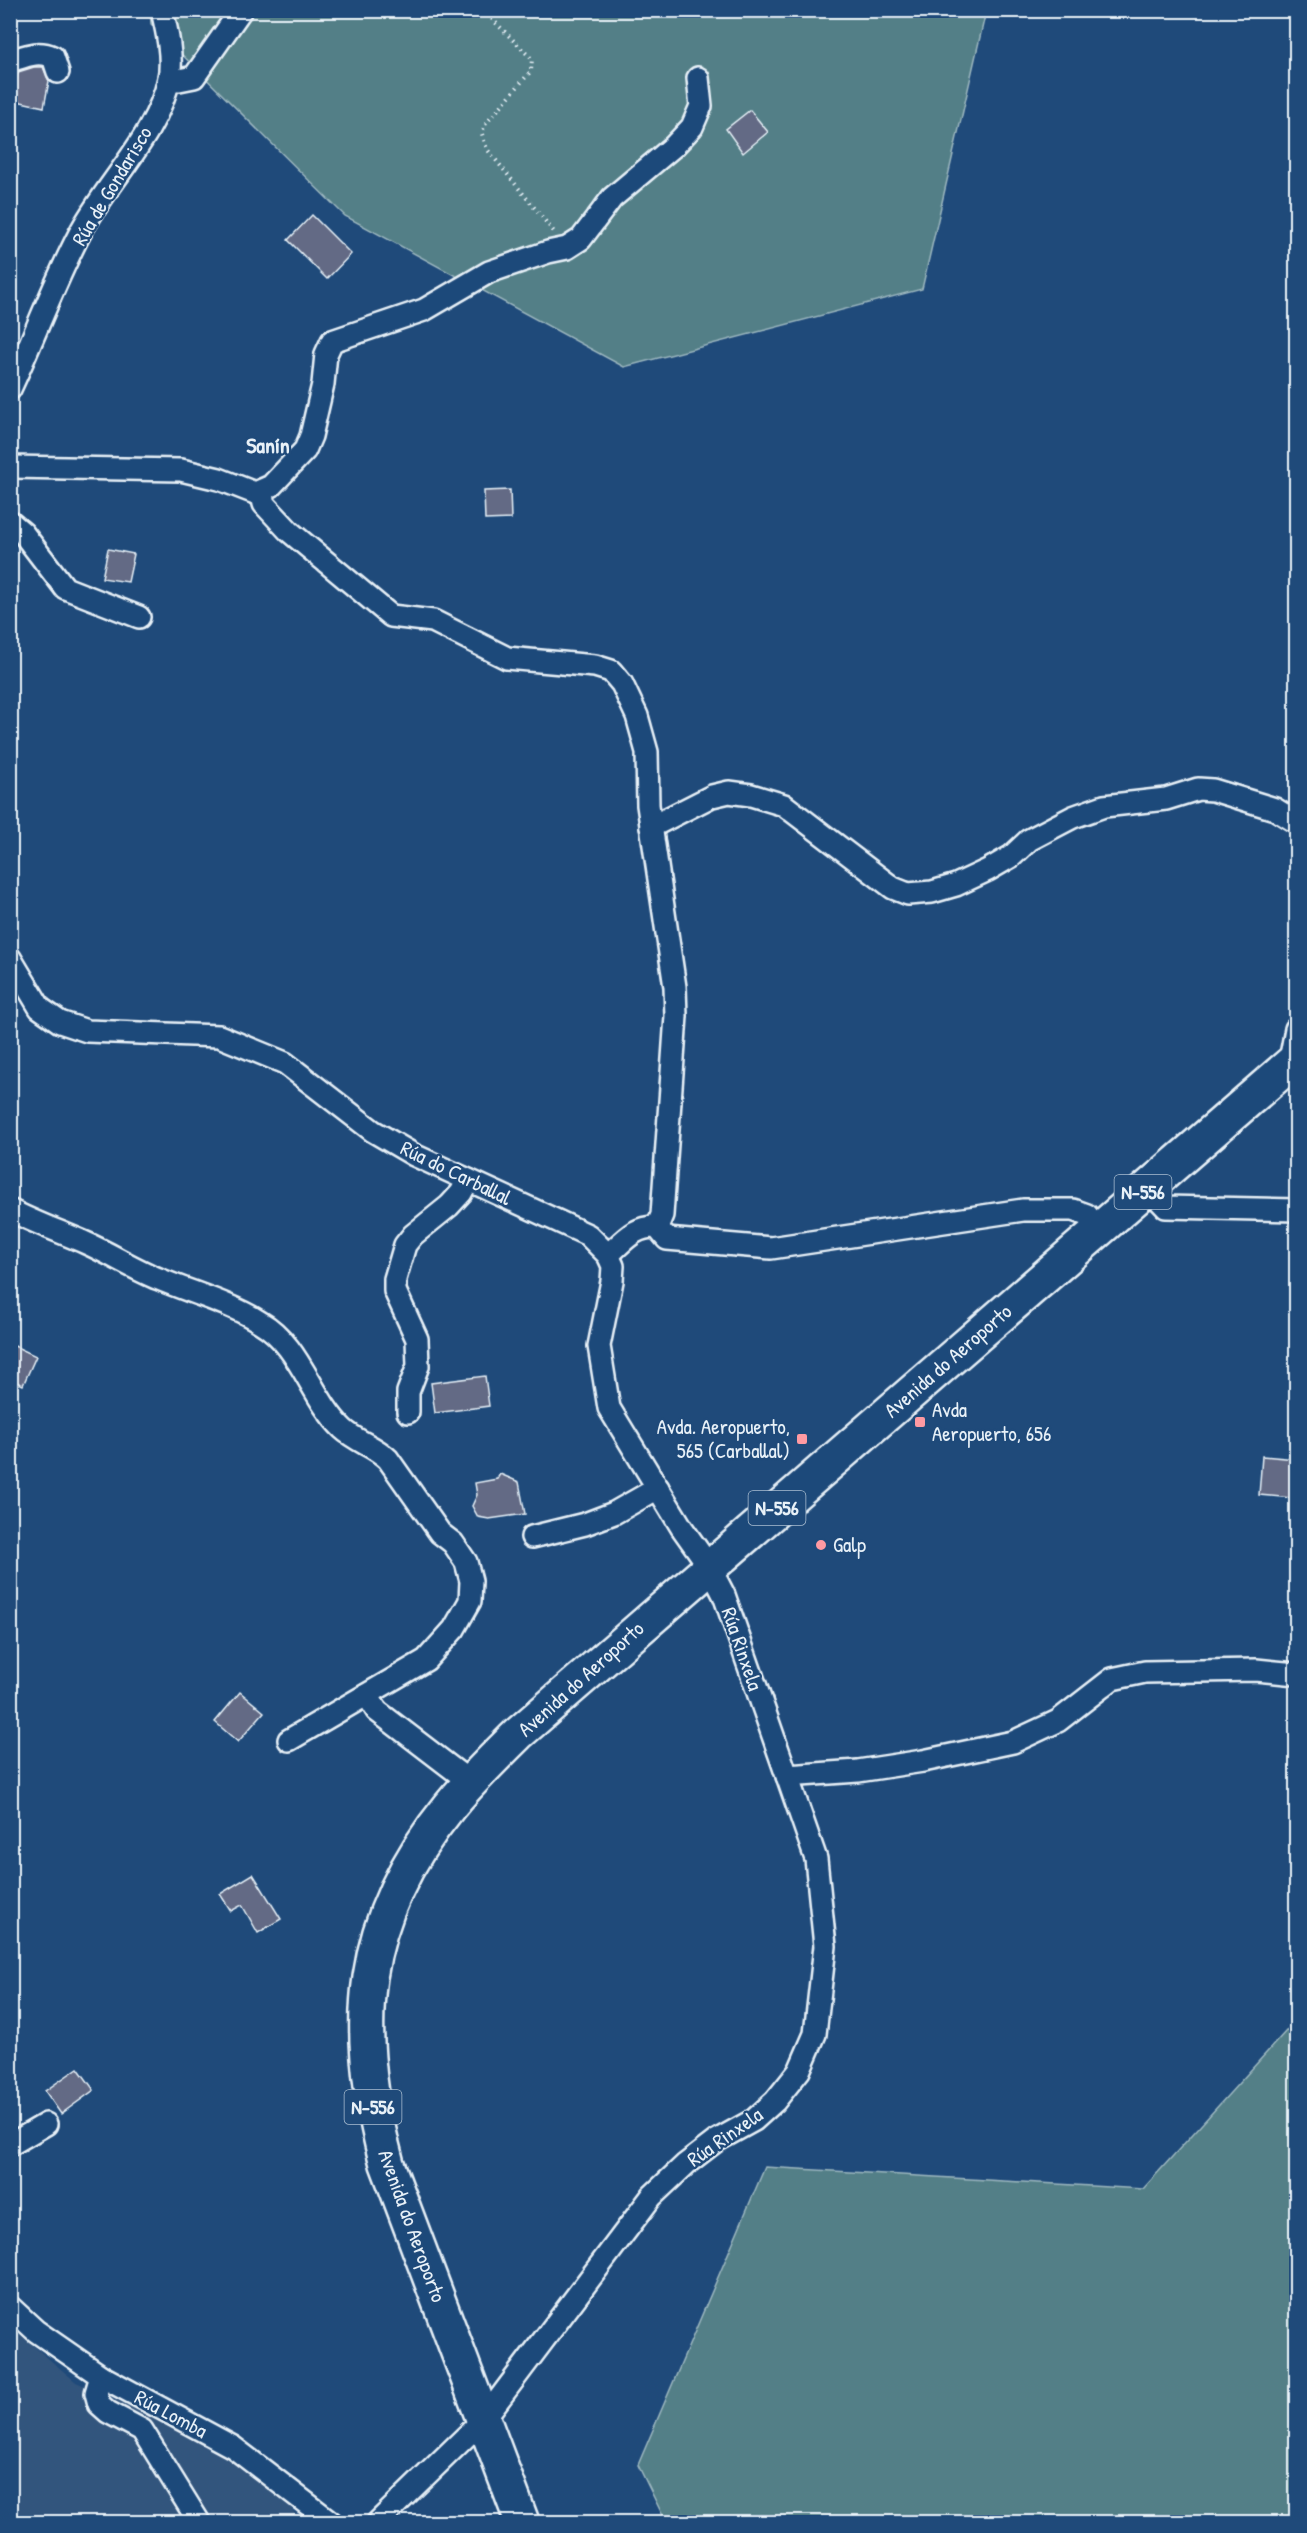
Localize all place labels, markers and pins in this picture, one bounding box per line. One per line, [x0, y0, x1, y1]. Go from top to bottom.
place label: Avda Aeropuerto, 656 [932, 1395, 1051, 1448]
place label: Avda. Aeropuerto, 565 (Carballal) [657, 1412, 790, 1465]
marker: Avda Aeropuerto, 656 [913, 1415, 927, 1429]
marker: Avda. Aeropuerto, 565 (Carballal) [795, 1432, 809, 1446]
place label: Galp [833, 1530, 866, 1559]
marker: Galp [814, 1538, 828, 1552]

